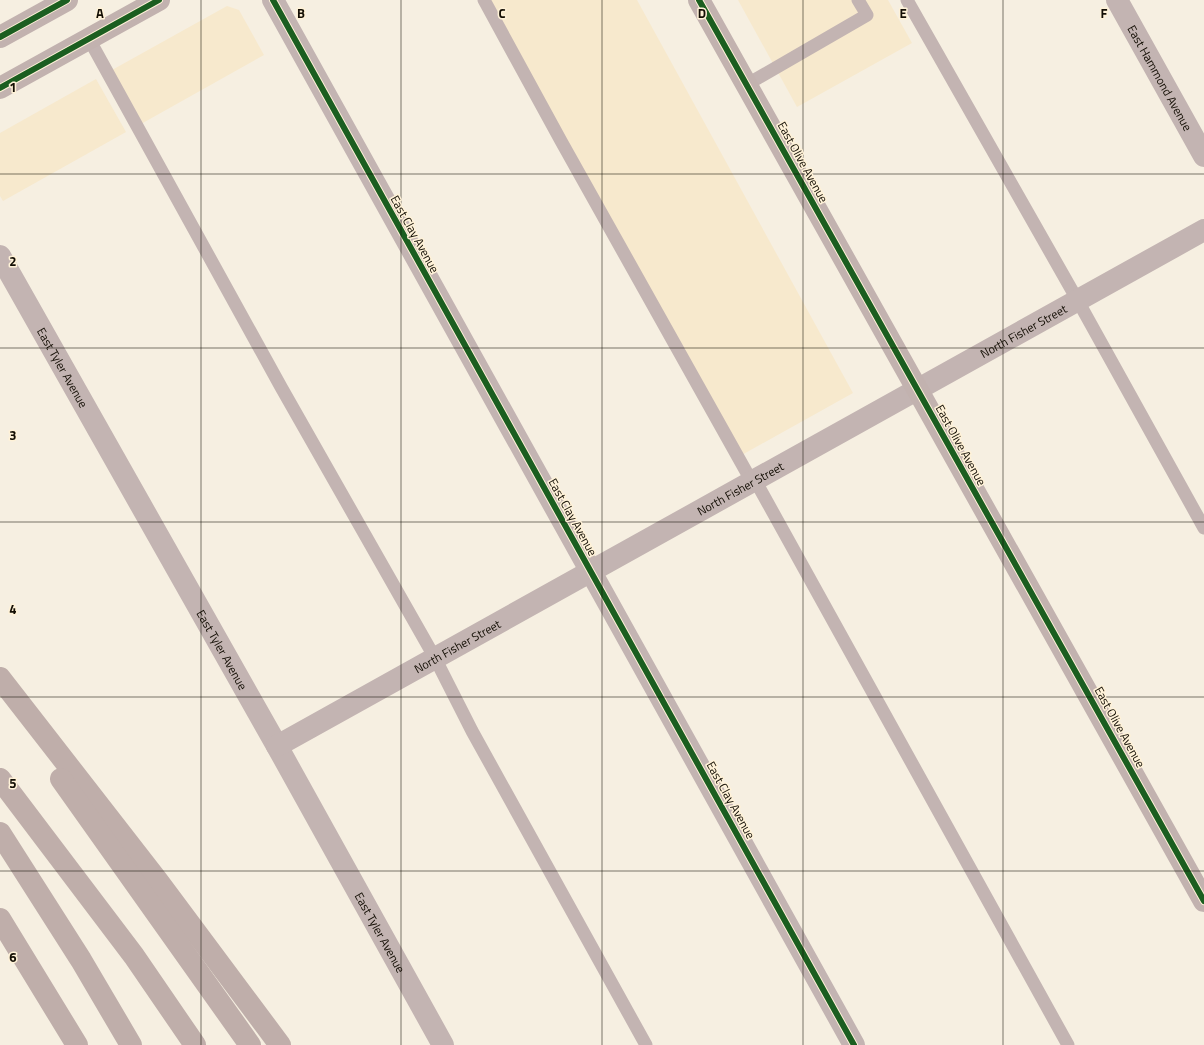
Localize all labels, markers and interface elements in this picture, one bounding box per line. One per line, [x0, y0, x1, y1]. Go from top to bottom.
text: A [96, 3, 104, 23]
text: B [297, 3, 305, 23]
text: C [498, 3, 506, 23]
text: D [698, 3, 706, 23]
text: E [899, 3, 907, 23]
text: F [1101, 3, 1108, 23]
street label: East Hammond Avenue [1123, 21, 1198, 134]
text: 1 [9, 77, 17, 97]
street label: East Olive Avenue [773, 118, 833, 206]
street label: East Clay Avenue [386, 192, 444, 276]
text: 2 [9, 251, 17, 271]
street label: North Fisher Street [976, 298, 1071, 362]
street label: East Tyler Avenue [33, 324, 93, 411]
street label: East Olive Avenue [931, 401, 991, 489]
text: 3 [9, 425, 17, 445]
street label: North Fisher Street [693, 456, 788, 520]
street label: East Clay Avenue [544, 475, 602, 559]
text: 4 [9, 599, 17, 619]
street label: East Tyler Avenue [192, 606, 253, 693]
street label: North Fisher Street [410, 614, 505, 678]
street label: East Olive Avenue [1090, 683, 1150, 771]
street label: East Clay Avenue [702, 758, 760, 842]
text: 5 [9, 773, 17, 793]
street label: East Tyler Avenue [350, 889, 411, 976]
text: 6 [9, 947, 17, 967]

